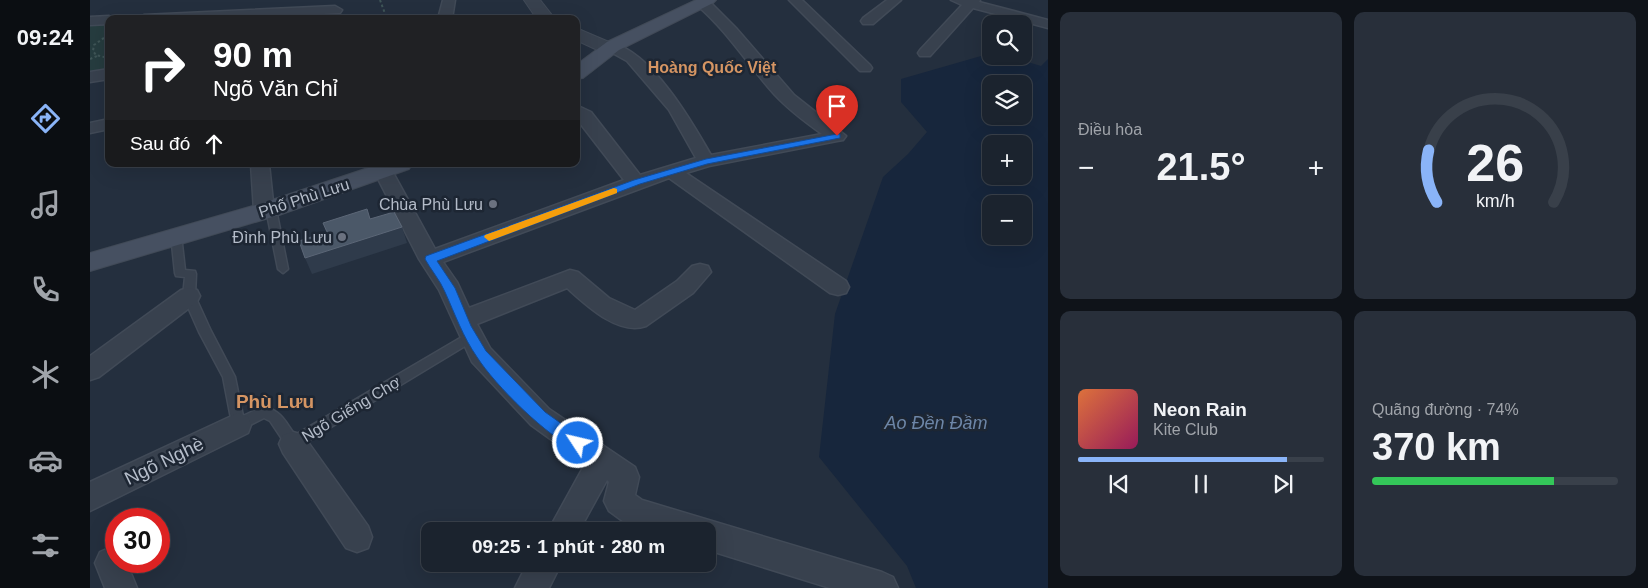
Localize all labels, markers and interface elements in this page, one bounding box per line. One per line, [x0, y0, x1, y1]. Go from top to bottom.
map controls [982, 15, 1032, 245]
button: search [982, 15, 1032, 65]
text: 09:24 [17, 25, 73, 50]
icon: right [130, 35, 195, 100]
text: 90 m [213, 35, 293, 74]
district label: Hoàng Quốc Việt [648, 59, 777, 76]
button: layers [982, 75, 1032, 125]
text: Ngõ Văn Chỉ [213, 76, 338, 101]
pin [816, 85, 858, 136]
icon: arrive [823, 92, 851, 120]
icon: directions [28, 101, 63, 136]
text: Điều hòa [1078, 121, 1142, 138]
icon: ahead [200, 130, 228, 158]
text: Sau đó [130, 133, 190, 154]
text: 26 [1466, 134, 1524, 192]
button: + [982, 135, 1032, 185]
text: 21.5° [1156, 146, 1246, 188]
text: − [1078, 152, 1094, 183]
text: + [1308, 152, 1324, 183]
street label: Phố Phù Lưu [257, 175, 351, 221]
icon: music [28, 187, 63, 222]
text: km/h [1476, 191, 1514, 211]
button: − [982, 195, 1032, 245]
place label: Chùa Phù Lưu [379, 196, 483, 213]
marker: Chùa Phù Lưu [487, 198, 499, 210]
place label: Đình Phù Lưu [232, 229, 332, 246]
marker: Đình Phù Lưu [336, 231, 348, 243]
icon: phone [28, 272, 63, 307]
icon: climate [28, 357, 63, 392]
street label: Ngõ Giếng Chợ [299, 373, 404, 445]
district label: Phù Lưu [236, 391, 314, 412]
text: Neon Rain [1153, 399, 1247, 420]
text: Quãng đường · 74% [1372, 401, 1519, 418]
water label: Ao Đền Đầm [883, 413, 988, 433]
position arrow [551, 416, 603, 468]
text: Kite Club [1153, 421, 1218, 438]
text: 370 km [1372, 426, 1501, 468]
street label: Ngõ Nghè [121, 433, 207, 489]
icon: car [28, 443, 63, 478]
icon: previous [1105, 470, 1133, 498]
icon: pause [1187, 470, 1215, 498]
icon: next [1269, 470, 1297, 498]
speed limit sign: 30 [105, 508, 170, 573]
icon: filters [28, 528, 63, 563]
text: 09:25 · 1 phút · 280 m [472, 536, 665, 557]

